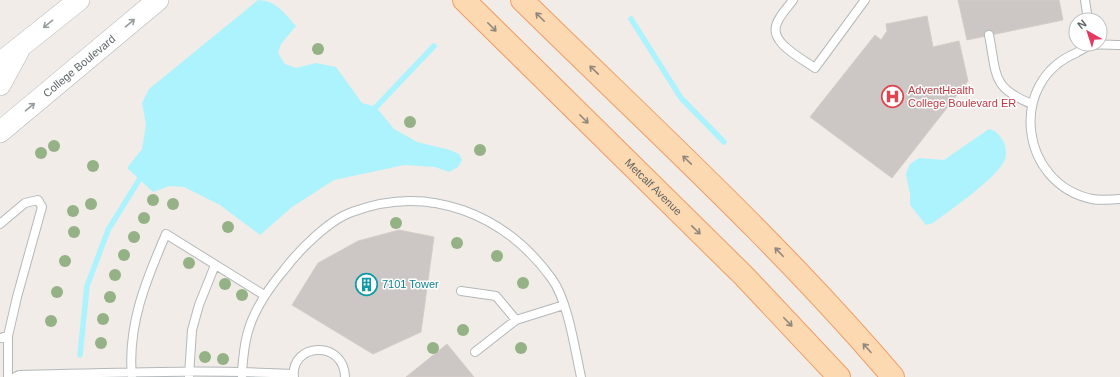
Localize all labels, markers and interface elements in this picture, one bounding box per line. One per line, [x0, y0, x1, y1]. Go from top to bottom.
one-way arrow [535, 12, 545, 22]
north arrow [1068, 12, 1108, 52]
text: N [1075, 17, 1089, 31]
one-way arrow [124, 19, 135, 28]
one-way arrow [43, 20, 54, 29]
one-way arrow [487, 22, 497, 32]
street label: College Boulevard [41, 33, 117, 99]
one-way arrow [589, 65, 599, 74]
hospital icon: AdventHealth College Boulevard ER [879, 83, 905, 109]
place label: AdventHealth College Boulevard ER [908, 84, 1016, 109]
one-way arrow [25, 102, 35, 111]
one-way arrow [579, 114, 589, 124]
one-way arrow [682, 155, 692, 165]
street label: Metcalf Avenue [622, 156, 684, 217]
one-way arrow [691, 225, 701, 235]
one-way arrow [774, 247, 784, 257]
building icon: 7101 Tower [353, 271, 379, 297]
place label: 7101 Tower [382, 278, 439, 290]
one-way arrow [783, 317, 793, 327]
one-way arrow [863, 343, 872, 353]

